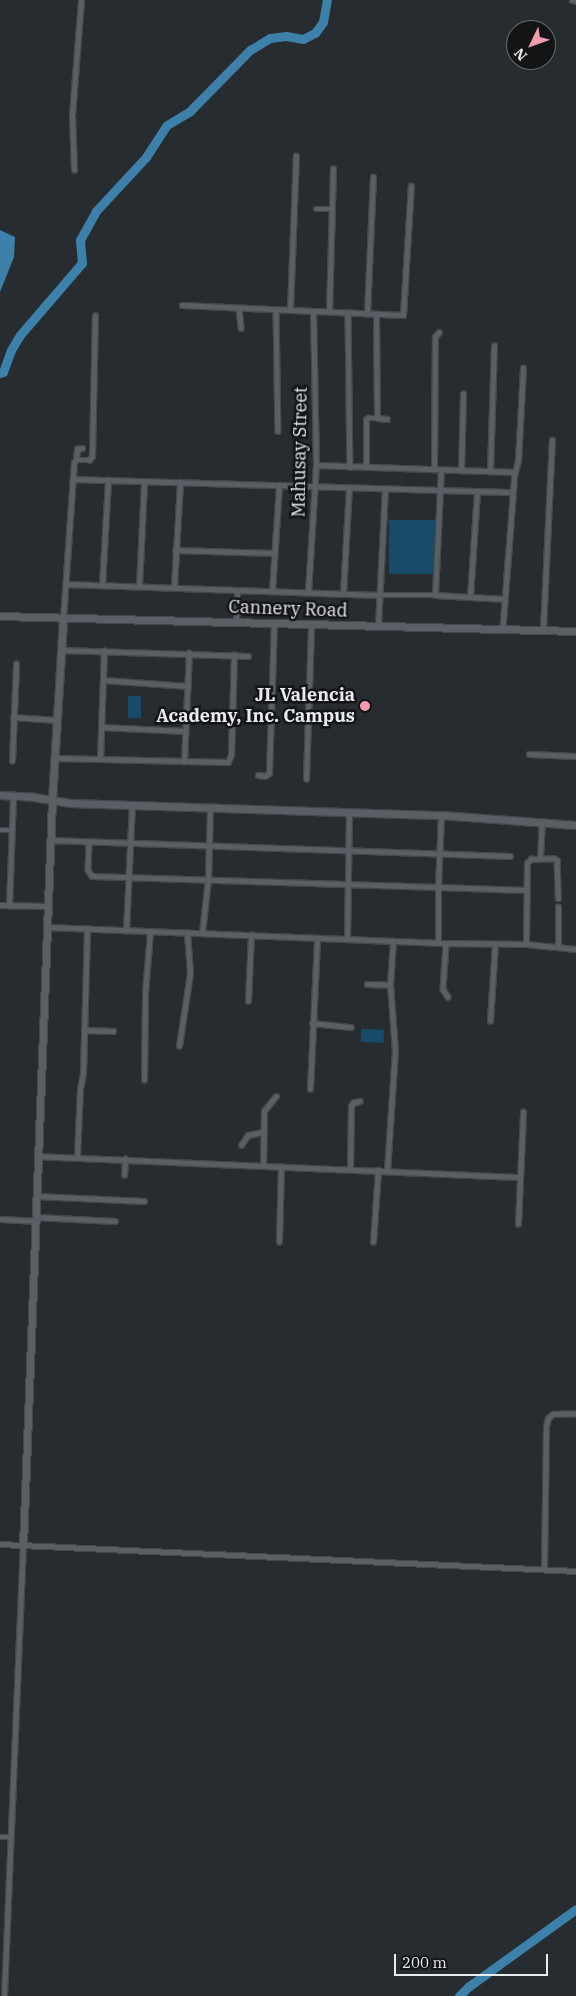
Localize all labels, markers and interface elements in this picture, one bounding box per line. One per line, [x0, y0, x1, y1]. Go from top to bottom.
north arrow [506, 20, 556, 70]
text: N [510, 44, 531, 65]
street label: Mahusay Street [288, 386, 312, 518]
street label: Cannery Road [228, 596, 348, 622]
place label: JL Valencia Academy, Inc. Campus [156, 685, 355, 728]
marker: JL Valencia Academy, Inc. Campus [359, 700, 371, 712]
scale bar [396, 1944, 550, 1976]
text: 200 m [402, 1953, 447, 1972]

